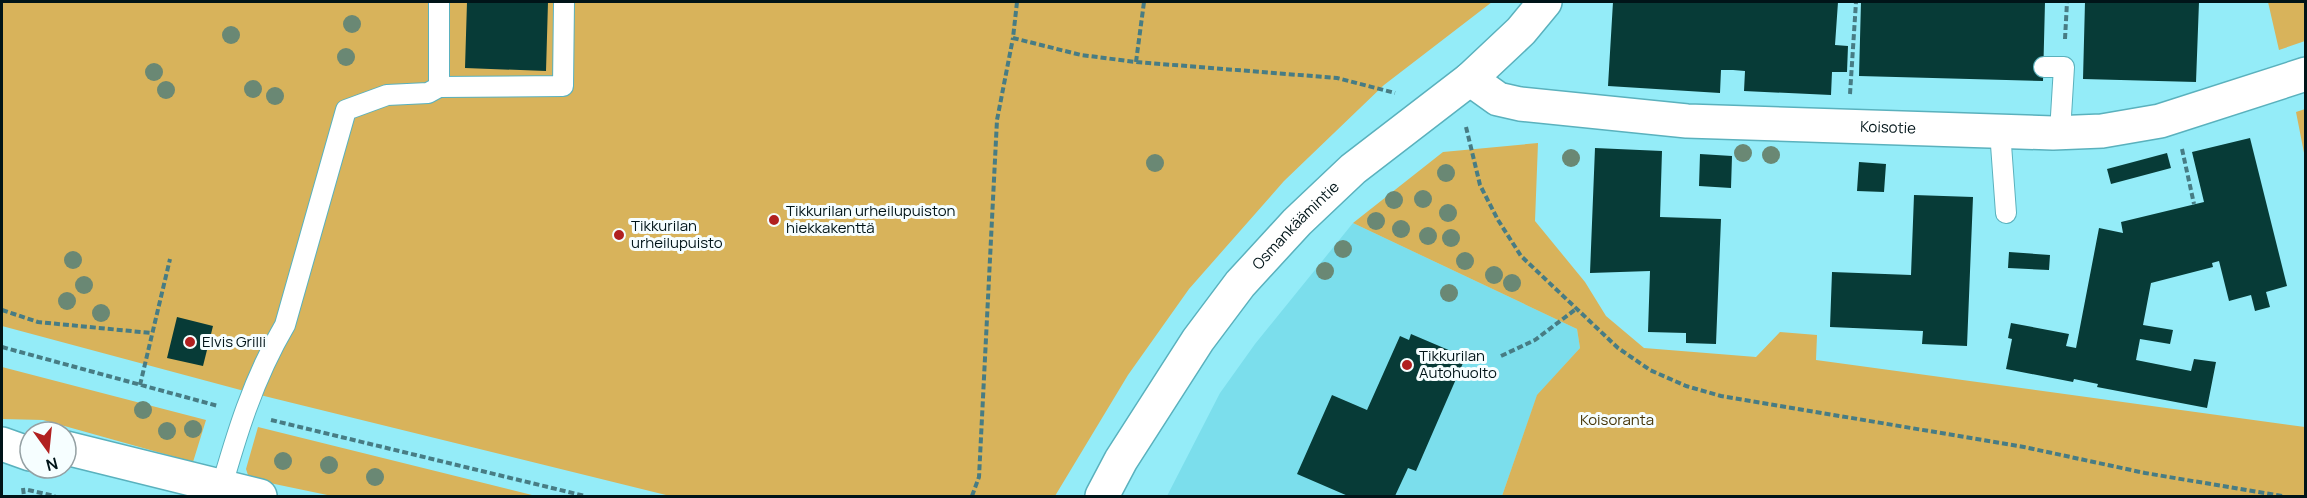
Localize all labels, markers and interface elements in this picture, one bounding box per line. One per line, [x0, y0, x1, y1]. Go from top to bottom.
street label: Koisotie [1860, 116, 1917, 139]
street label: Osmankäämintie [1247, 176, 1344, 274]
place label: Tikkurilan urheilupuiston hiekkakenttä [786, 200, 956, 238]
marker: Tikkurilan urheilupuiston hiekkakenttä [767, 213, 781, 227]
place label: Tikkurilan urheilupuisto [631, 215, 723, 253]
marker: Tikkurilan urheilupuisto [612, 228, 626, 242]
place label: Elvis Grilli [202, 331, 266, 352]
marker: Elvis Grilli [183, 335, 197, 349]
place label: Tikkurilan Autohuolto [1419, 345, 1497, 383]
marker: Tikkurilan Autohuolto [1400, 358, 1414, 372]
park label: Koisoranta [1580, 409, 1654, 430]
north arrow [18, 420, 78, 480]
text: N [43, 452, 60, 477]

